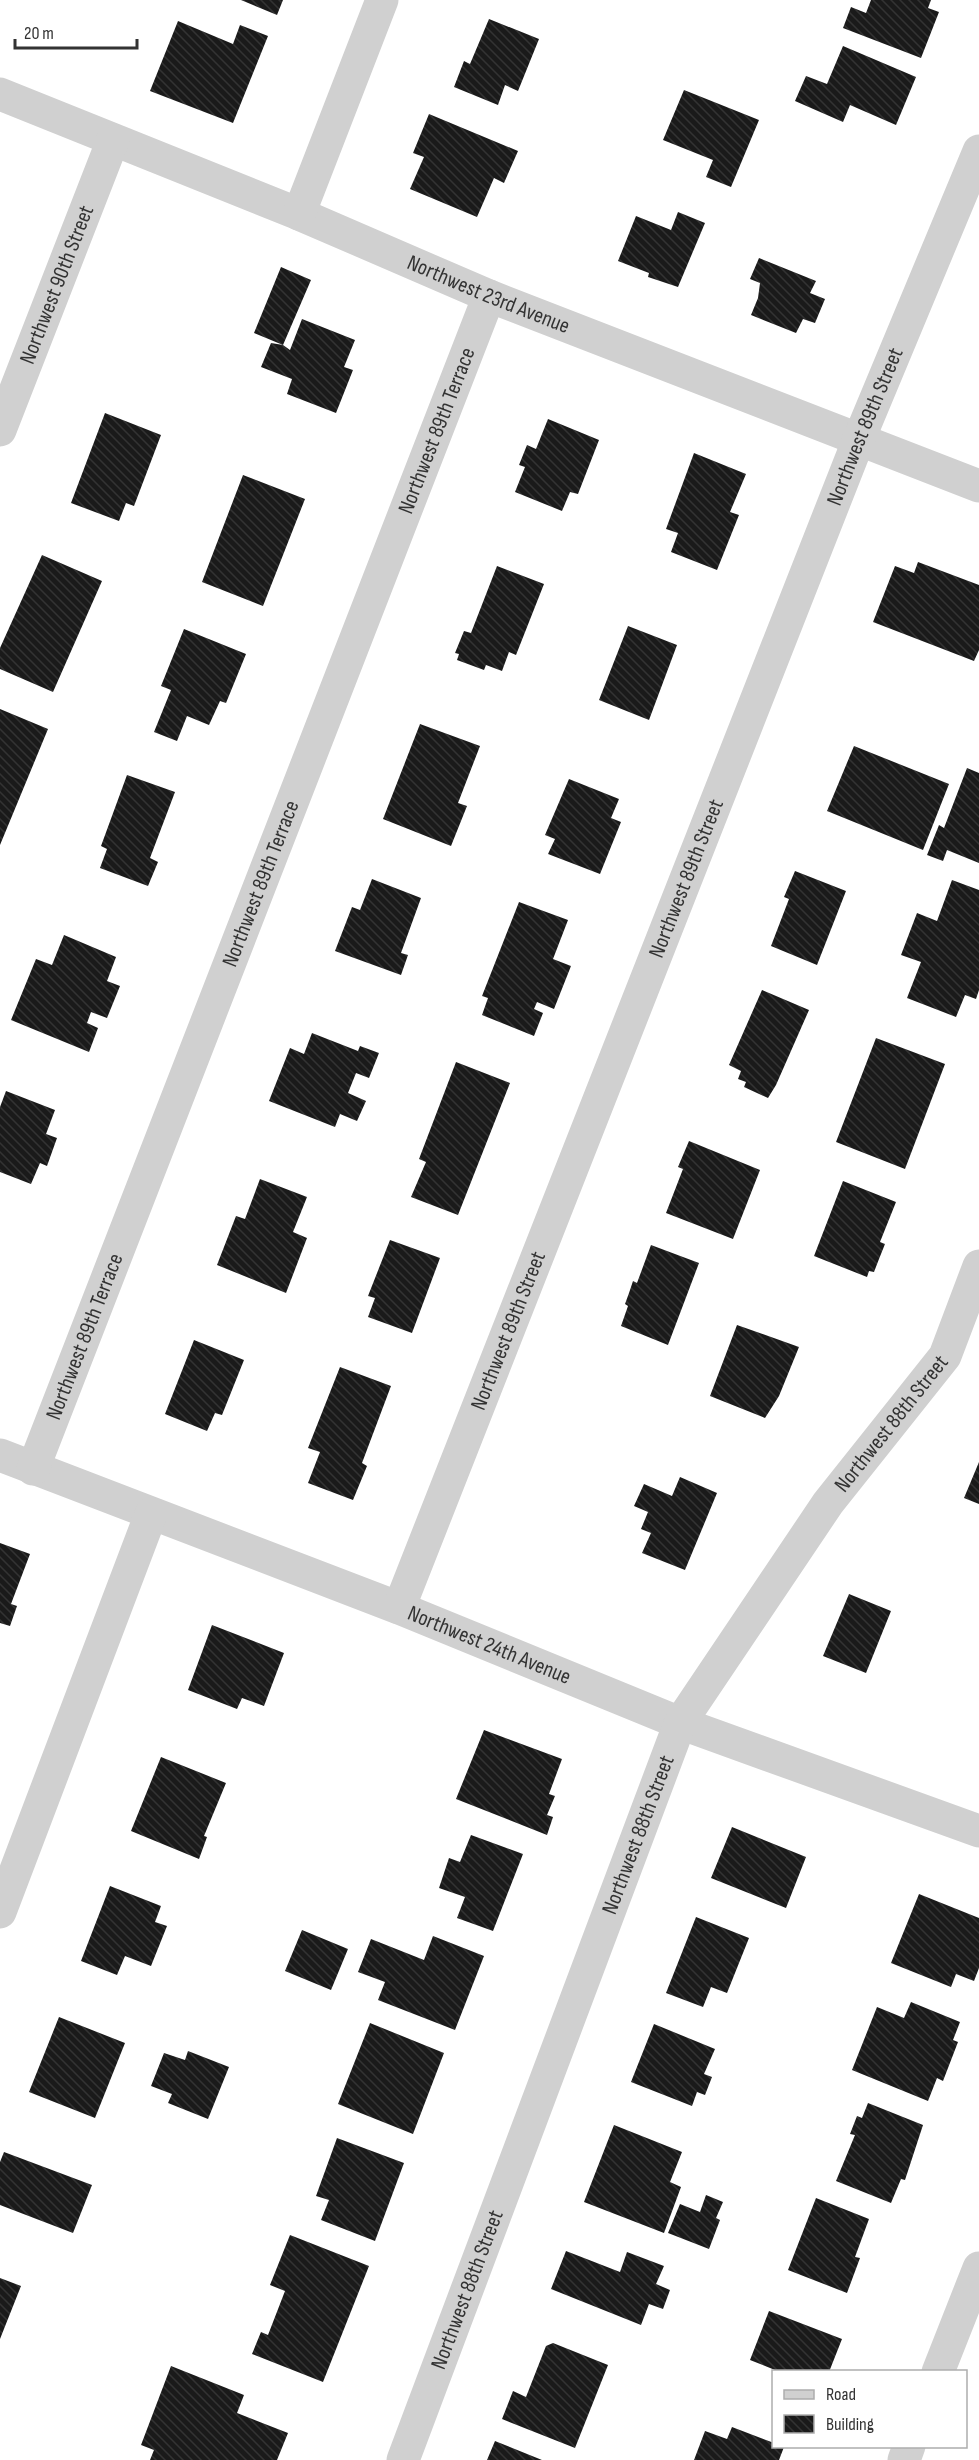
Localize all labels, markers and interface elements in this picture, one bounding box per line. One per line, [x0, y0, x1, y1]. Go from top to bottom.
scale bar [15, 12, 136, 50]
text: 20 m [24, 23, 54, 44]
street label: Northwest 90th Street [14, 201, 100, 368]
street label: Northwest 23rd Avenue [403, 249, 574, 339]
street label: Northwest 89th Street [821, 343, 909, 509]
street label: Northwest 89th Terrace [392, 344, 481, 518]
street label: Northwest 89th Street [643, 795, 730, 962]
street label: Northwest 89th Terrace [216, 797, 305, 971]
street label: Northwest 89th Street [465, 1247, 552, 1414]
street label: Northwest 89th Terrace [40, 1250, 129, 1424]
street label: Northwest 88th Street [828, 1349, 954, 1498]
street label: Northwest 24th Avenue [404, 1600, 575, 1690]
street label: Northwest 88th Street [596, 1751, 680, 1918]
street label: Northwest 88th Street [425, 2206, 509, 2373]
legend [772, 2370, 967, 2448]
text: Road [826, 2384, 856, 2405]
text: Building [826, 2414, 874, 2435]

